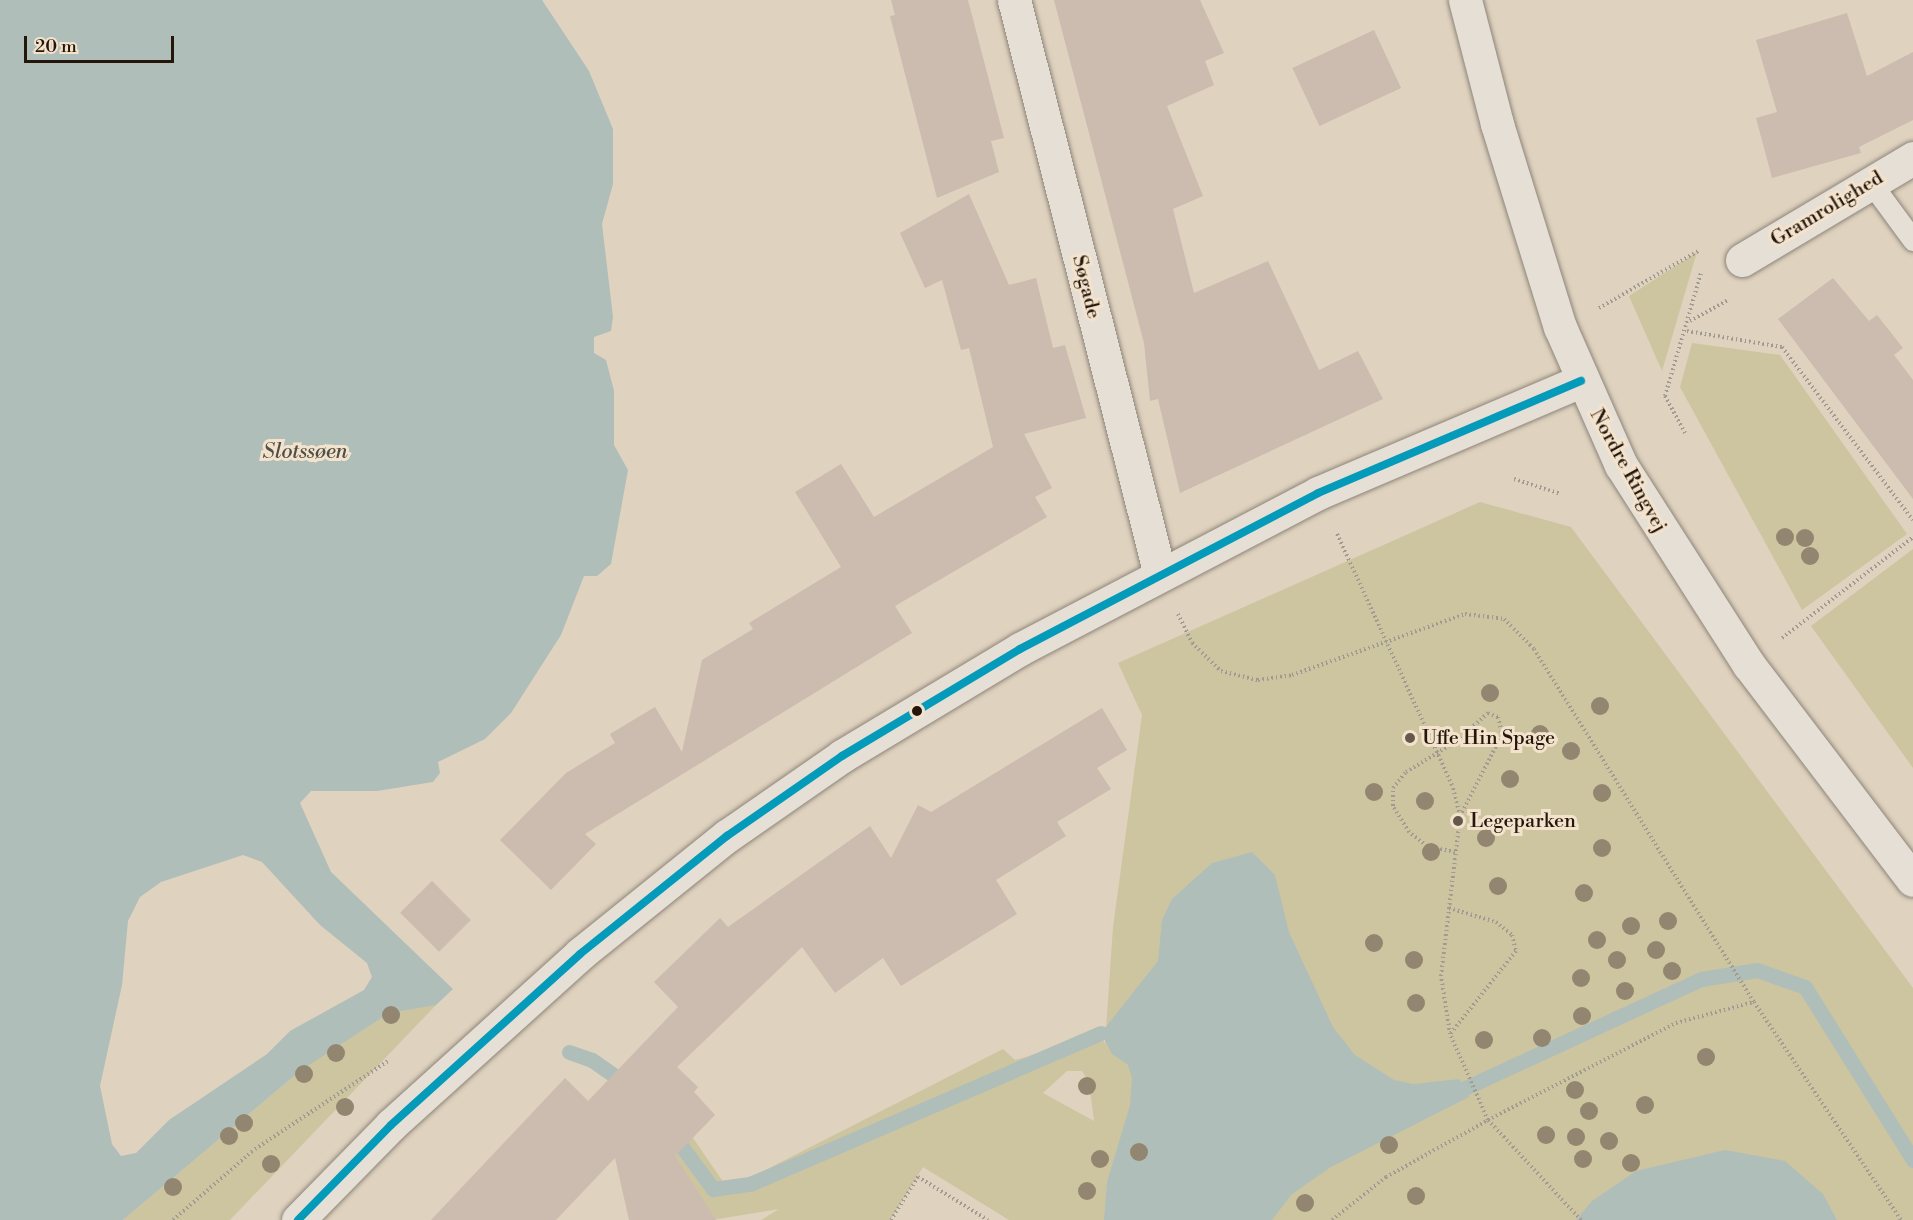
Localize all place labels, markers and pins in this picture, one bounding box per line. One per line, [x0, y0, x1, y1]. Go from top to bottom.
unlabelled marker [911, 705, 923, 717]
place label: Uffe Hin Spage [1422, 726, 1555, 750]
marker: Uffe Hin Spage [1403, 731, 1417, 745]
place label: Legeparken [1470, 809, 1576, 833]
marker: Legeparken [1451, 814, 1465, 828]

